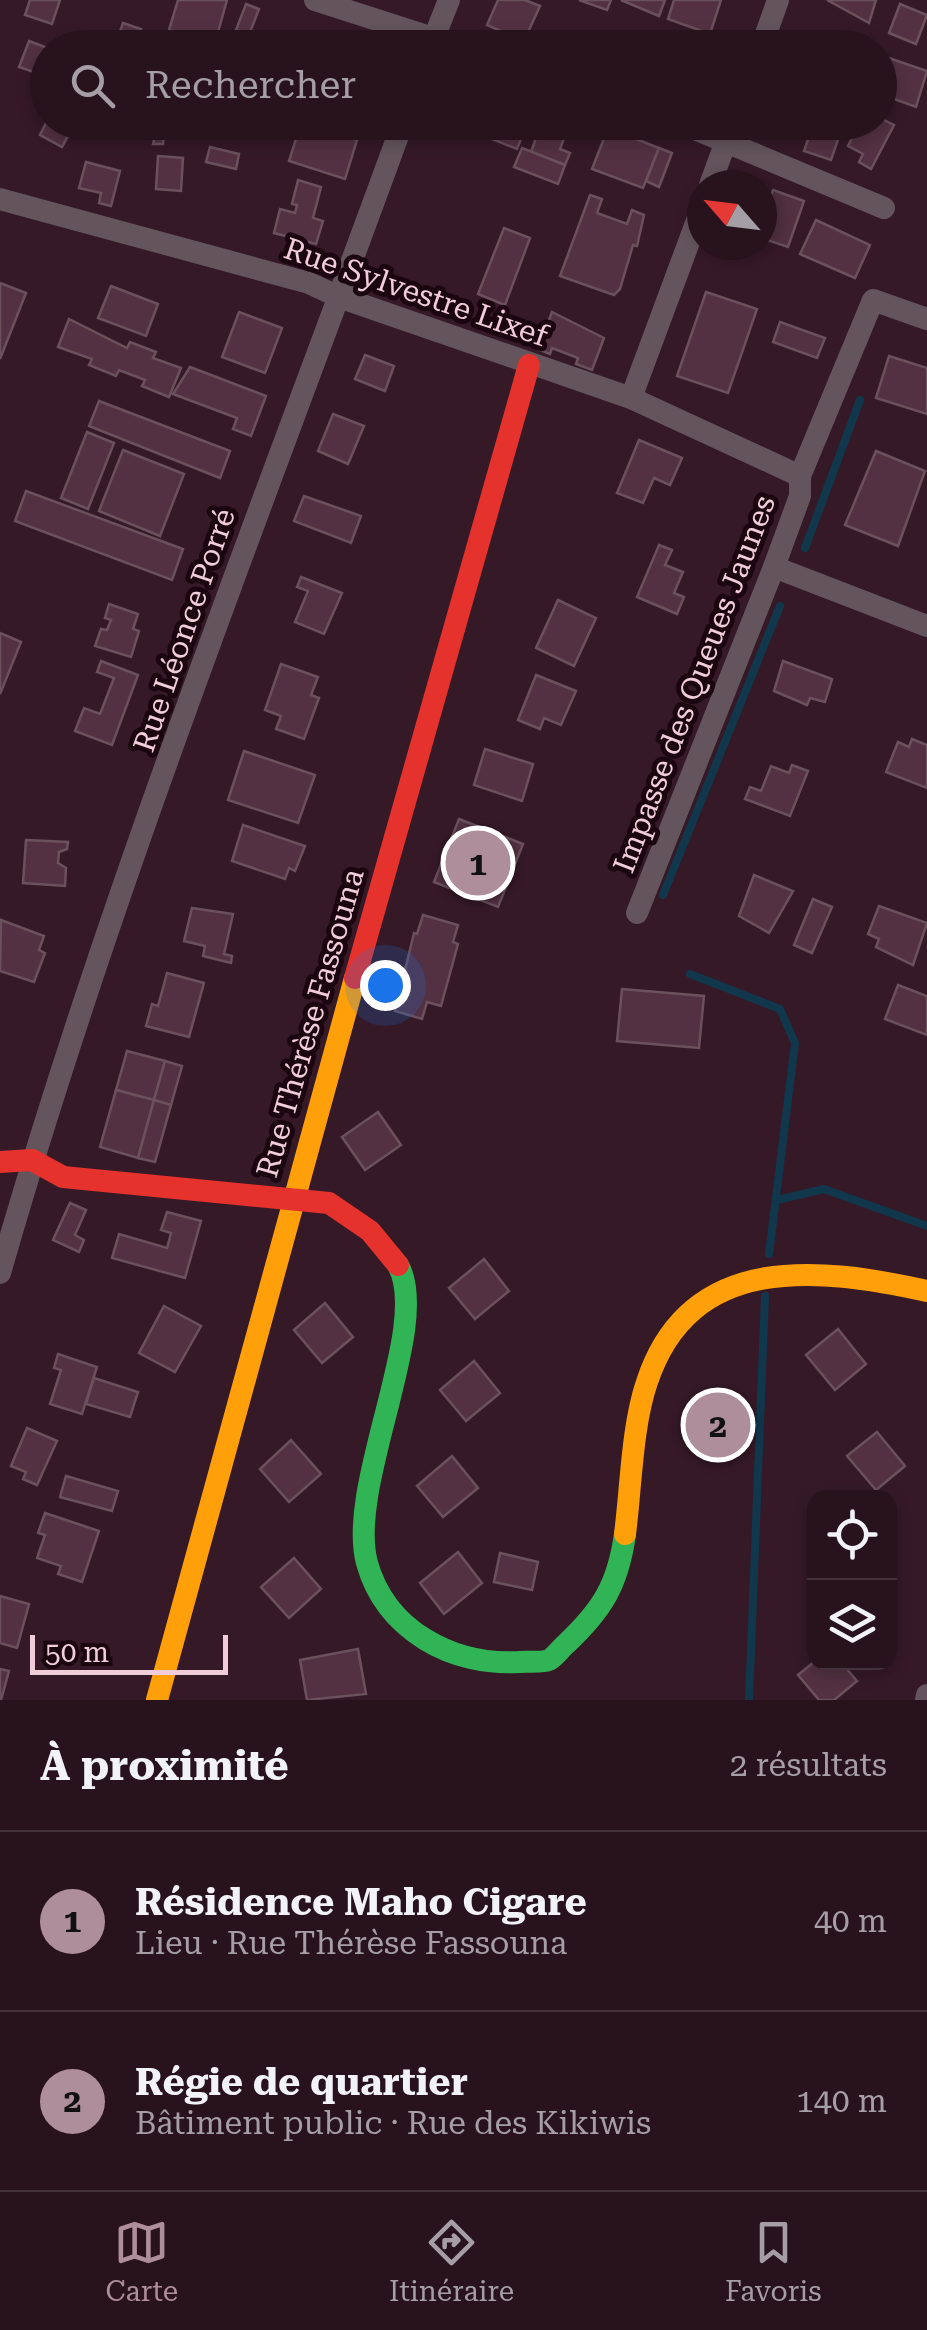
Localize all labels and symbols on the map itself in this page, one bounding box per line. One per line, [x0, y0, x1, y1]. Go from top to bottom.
north arrow [687, 170, 777, 260]
street label: Rue Sylvestre Lixef [280, 230, 554, 354]
street label: Impasse des Queues Jaunes [606, 490, 782, 878]
street label: Rue Léonce Porré [126, 504, 242, 756]
pin: 1 [446, 826, 510, 900]
street label: Rue Thérèse Fassouna [249, 865, 371, 1181]
your location [360, 960, 411, 1011]
pin: 2 [686, 1388, 750, 1462]
scale bar [30, 1630, 228, 1674]

